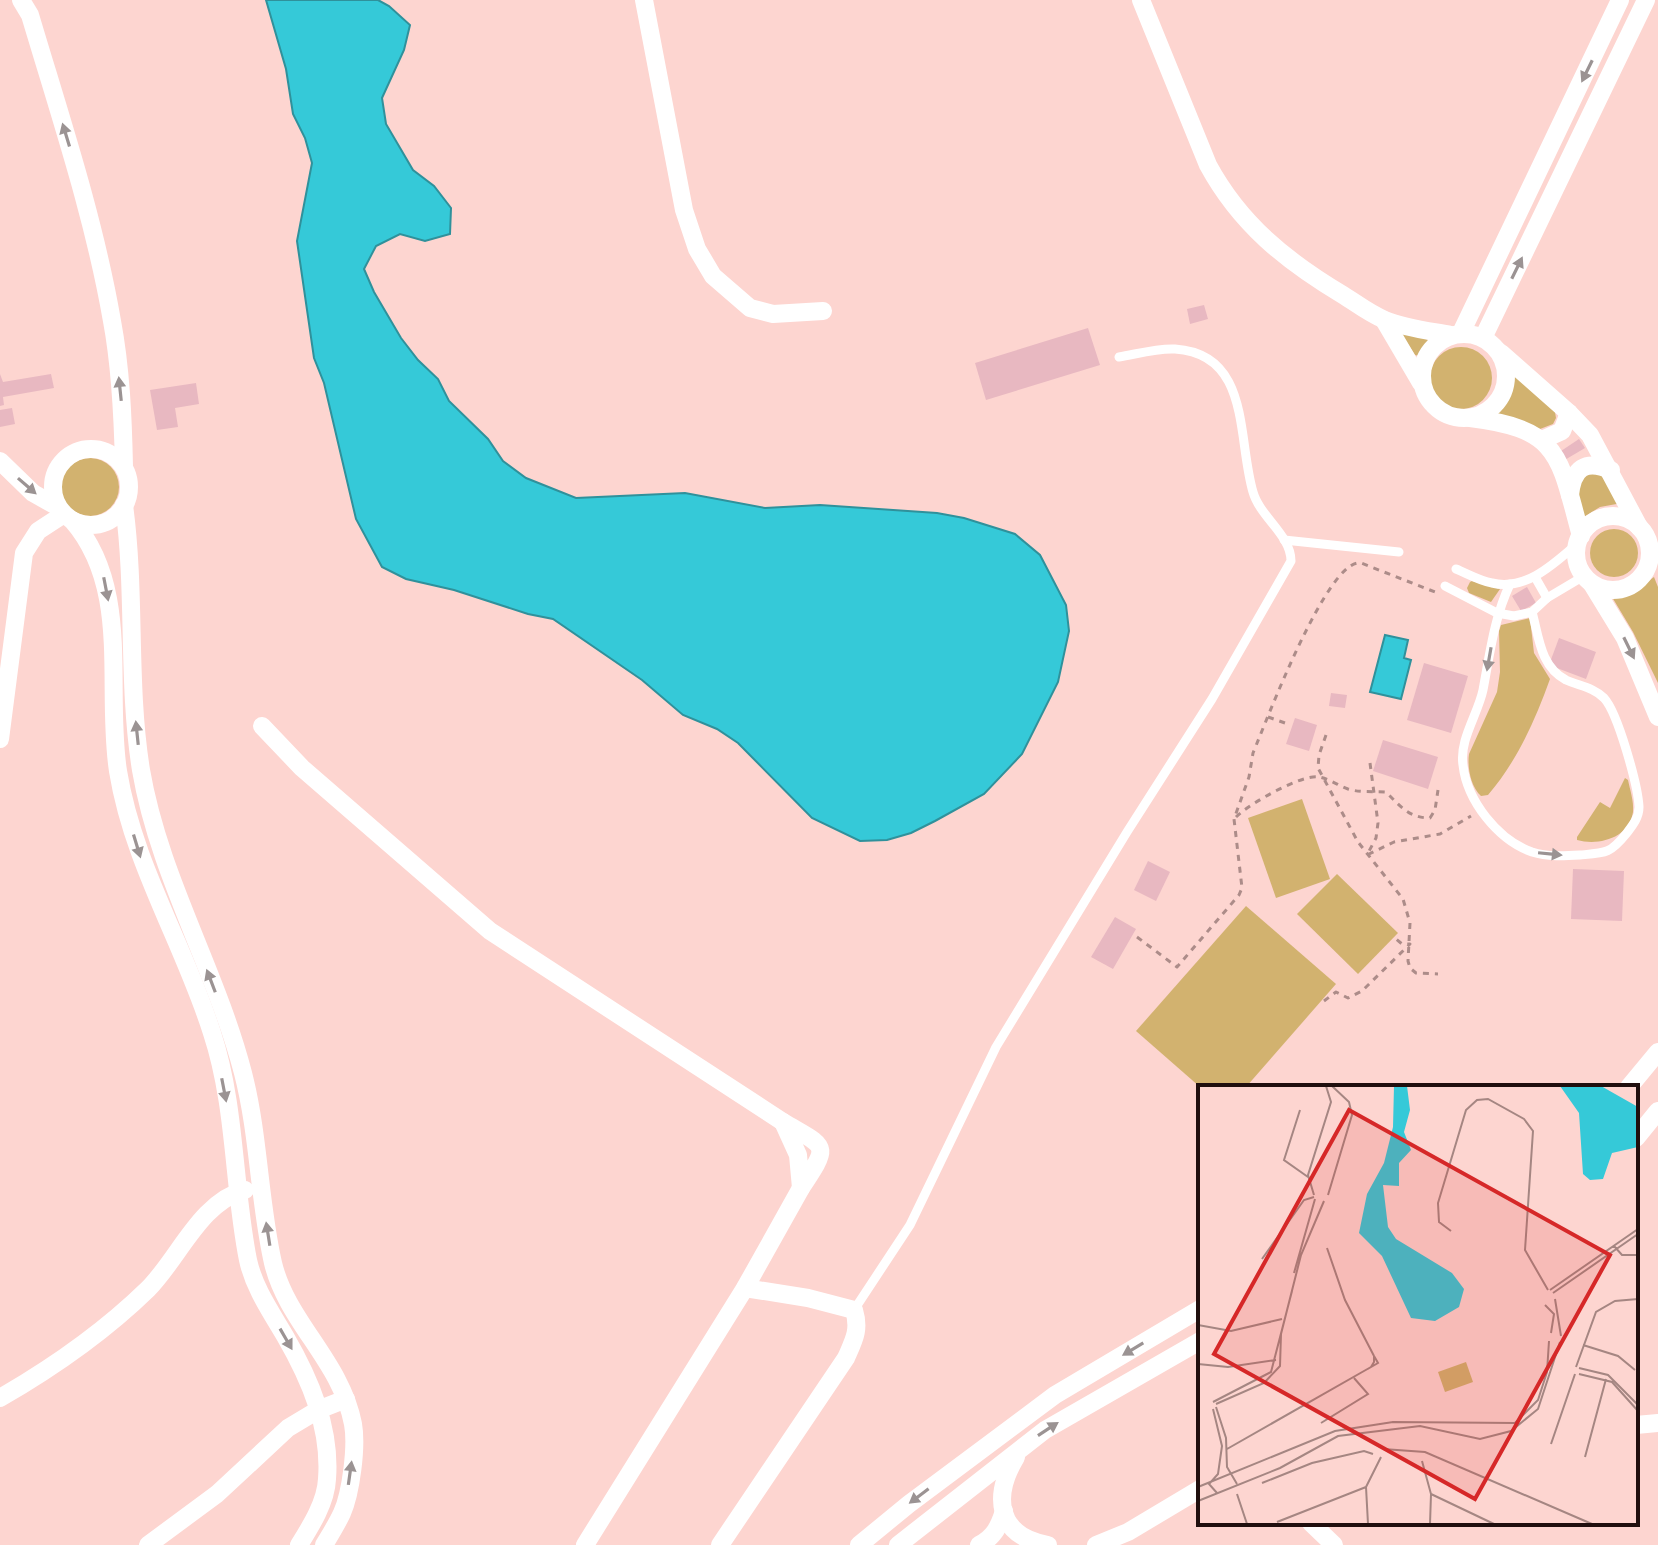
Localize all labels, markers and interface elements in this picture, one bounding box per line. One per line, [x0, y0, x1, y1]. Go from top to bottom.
one-way arrow [1580, 59, 1594, 82]
one-way arrow [59, 123, 72, 147]
one-way arrow [1510, 257, 1524, 280]
one-way arrow [113, 376, 126, 401]
one-way arrow [17, 477, 37, 494]
one-way arrow [100, 576, 113, 601]
one-way arrow [1622, 636, 1636, 660]
one-way arrow [1482, 647, 1494, 672]
one-way arrow [131, 720, 144, 745]
one-way arrow [132, 834, 144, 858]
one-way arrow [1538, 848, 1563, 861]
one-way arrow [204, 969, 217, 993]
one-way arrow [219, 1077, 231, 1102]
inset map [1198, 1085, 1638, 1525]
one-way arrow [262, 1221, 274, 1246]
one-way arrow [279, 1328, 293, 1350]
one-way arrow [1122, 1342, 1144, 1356]
one-way arrow [1038, 1421, 1059, 1436]
one-way arrow [344, 1460, 357, 1485]
one-way arrow [909, 1488, 929, 1504]

